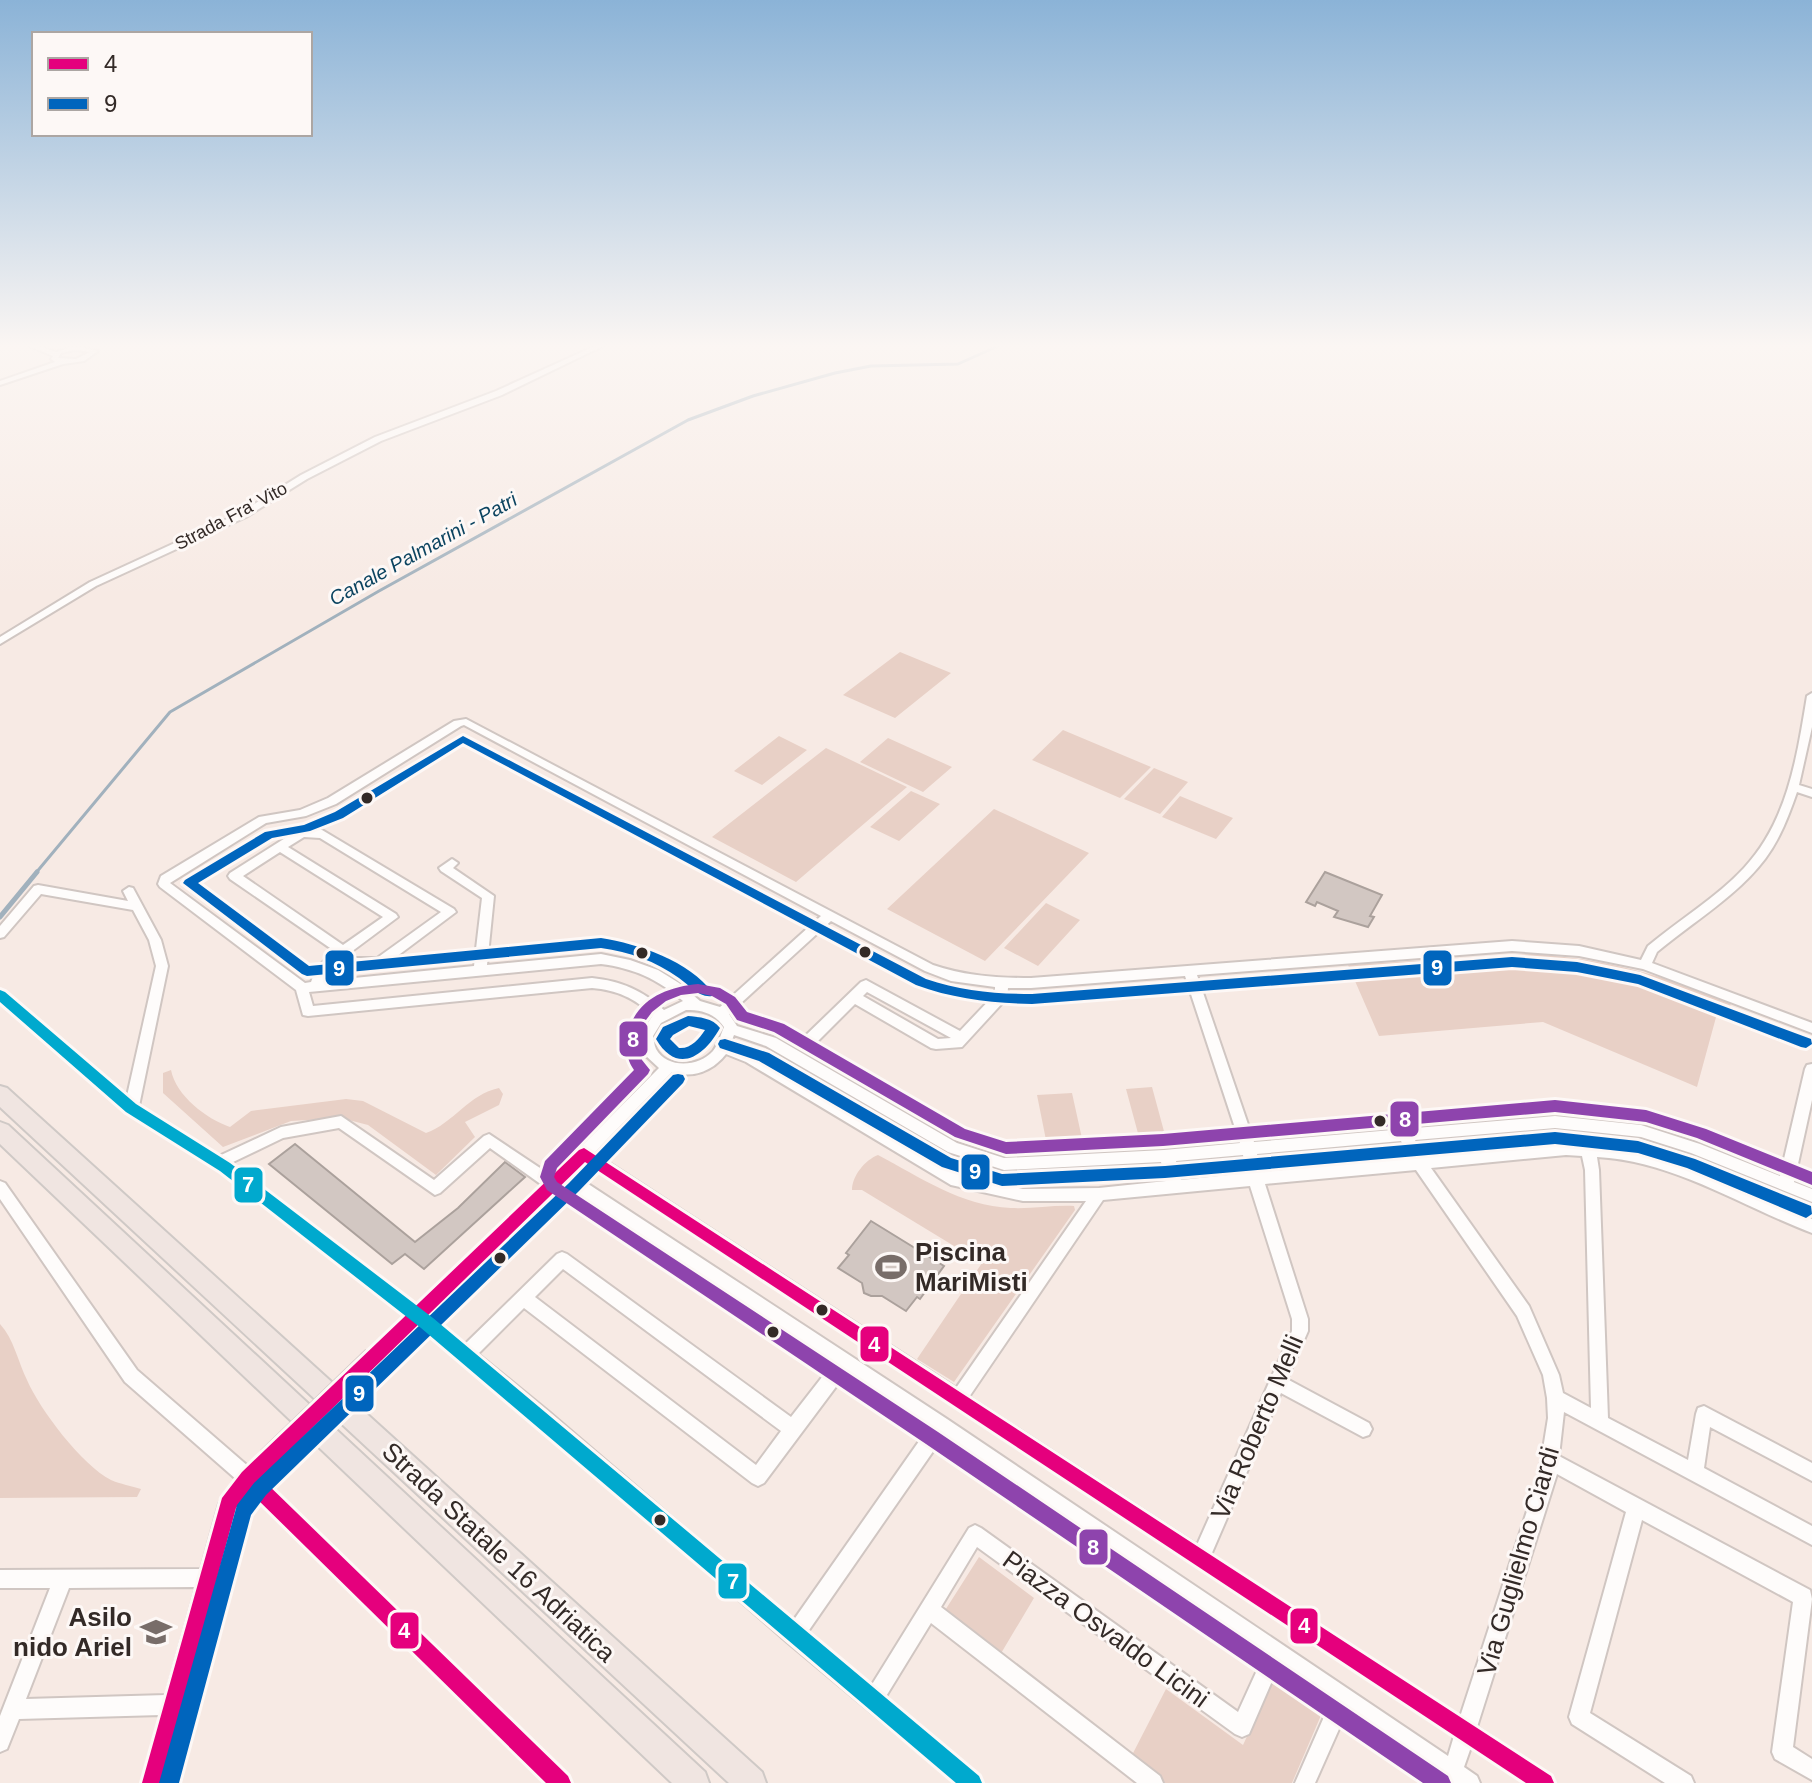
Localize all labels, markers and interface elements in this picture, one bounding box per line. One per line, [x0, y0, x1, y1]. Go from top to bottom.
legend [32, 32, 312, 136]
text: 4 [104, 50, 117, 77]
text: 9 [104, 90, 117, 117]
street label: Strada Fra' Vito [171, 478, 291, 554]
water label: Canale Palmarini - Patri [325, 488, 521, 610]
unlabelled marker [359, 790, 375, 806]
unlabelled marker [857, 944, 873, 960]
unlabelled marker [634, 945, 650, 961]
line badge: 9 [324, 949, 355, 987]
line badge: 9 [1422, 949, 1453, 987]
text: 9 [1431, 955, 1443, 980]
text: 9 [333, 956, 345, 981]
line badge: 8 [618, 1020, 649, 1058]
text: 8 [627, 1027, 639, 1052]
line badge: 8 [1389, 1100, 1420, 1138]
text: 8 [1399, 1107, 1411, 1132]
unlabelled marker [1372, 1113, 1388, 1129]
line badge: 9 [960, 1153, 991, 1191]
text: 9 [969, 1159, 981, 1184]
line badge: 7 [233, 1166, 264, 1204]
text: 7 [242, 1172, 254, 1197]
place label: Piscina MariMisti [915, 1237, 1028, 1297]
unlabelled marker [492, 1250, 508, 1266]
sports icon: Piscina MariMisti [874, 1250, 908, 1284]
unlabelled marker [814, 1302, 830, 1318]
unlabelled marker [765, 1324, 781, 1340]
line badge: 4 [859, 1325, 890, 1363]
street label: Via Roberto Melli [1205, 1330, 1309, 1524]
text: 4 [868, 1332, 881, 1357]
line badge: 9 [344, 1374, 375, 1413]
text: 9 [353, 1381, 365, 1406]
street label: Strada Statale 16 Adriatica [376, 1436, 622, 1668]
street label: Via Guglielmo Ciardi [1471, 1443, 1565, 1679]
unlabelled marker [652, 1512, 668, 1528]
line badge: 8 [1078, 1528, 1109, 1566]
text: 8 [1087, 1535, 1099, 1560]
street label: Piazza Osvaldo Licini [997, 1544, 1215, 1714]
line badge: 7 [717, 1562, 748, 1600]
text: 7 [727, 1569, 739, 1594]
place label: Asilo nido Ariel [13, 1602, 132, 1662]
line badge: 4 [1289, 1607, 1319, 1645]
line badge: 4 [389, 1611, 420, 1650]
text: 4 [1298, 1613, 1311, 1638]
school or university icon: Asilo nido Ariel [139, 1615, 173, 1649]
text: 4 [398, 1618, 411, 1643]

